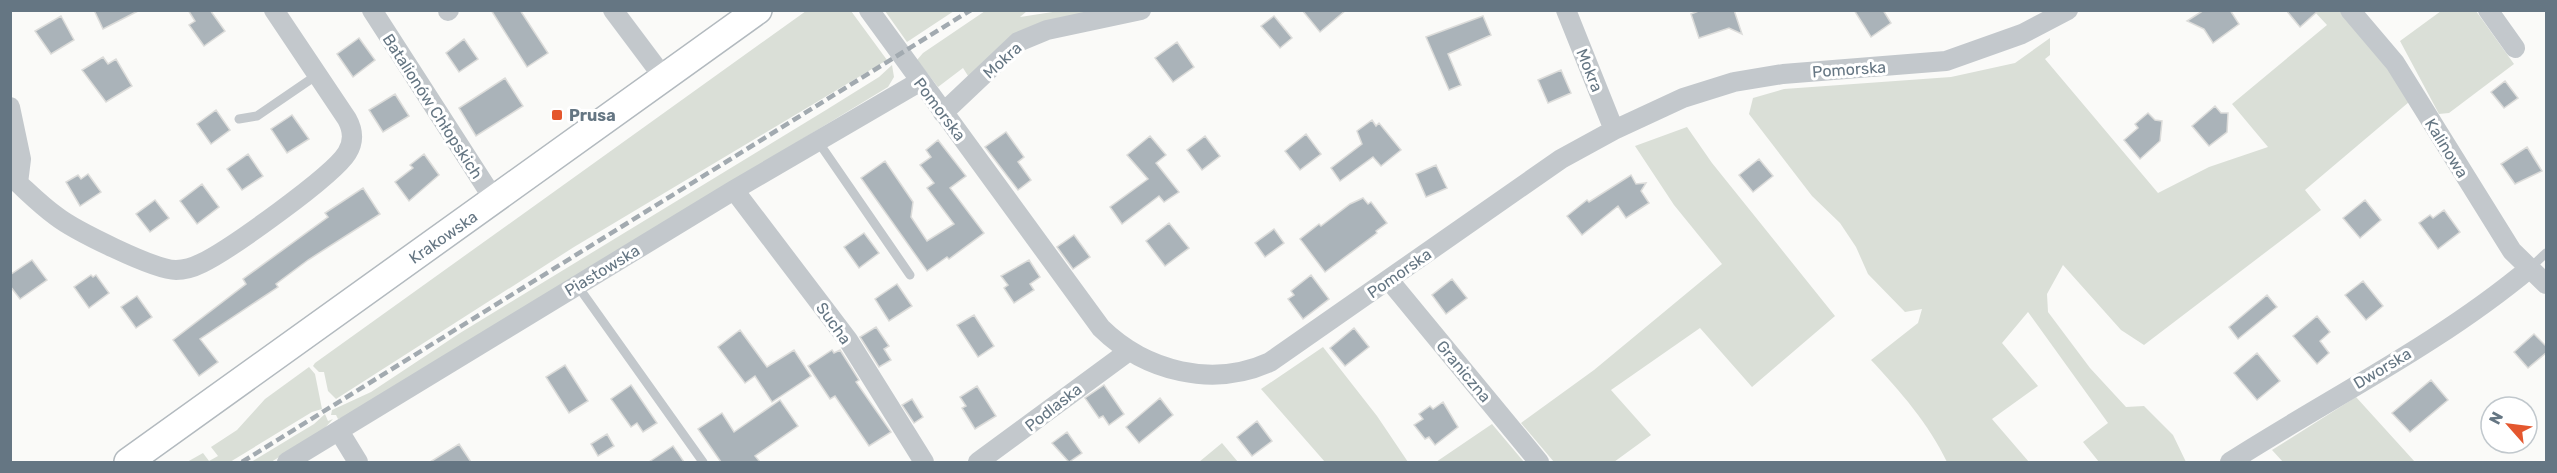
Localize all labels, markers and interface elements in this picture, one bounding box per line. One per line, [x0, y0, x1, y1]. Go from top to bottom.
street label: Batalionów Chłopskich [379, 30, 487, 182]
street label: Mokra [979, 38, 1025, 82]
street label: Mokra [1572, 46, 1607, 95]
street label: Pomorska [1812, 57, 1887, 82]
street label: Pomorska [910, 74, 969, 145]
place label: Prusa [569, 106, 616, 125]
marker: Prusa [550, 108, 564, 122]
street label: Kalinowa [2421, 115, 2472, 181]
street label: Krakowska [406, 207, 481, 268]
street label: Piastowska [561, 241, 643, 300]
street label: Pomorska [1364, 244, 1435, 302]
street label: Sucha [812, 299, 855, 348]
street label: Graniczna [1432, 337, 1495, 406]
street label: Dworska [2350, 344, 2415, 393]
street label: Podlaska [1021, 379, 1085, 435]
north arrow [2479, 395, 2539, 455]
text: N [2485, 409, 2507, 428]

